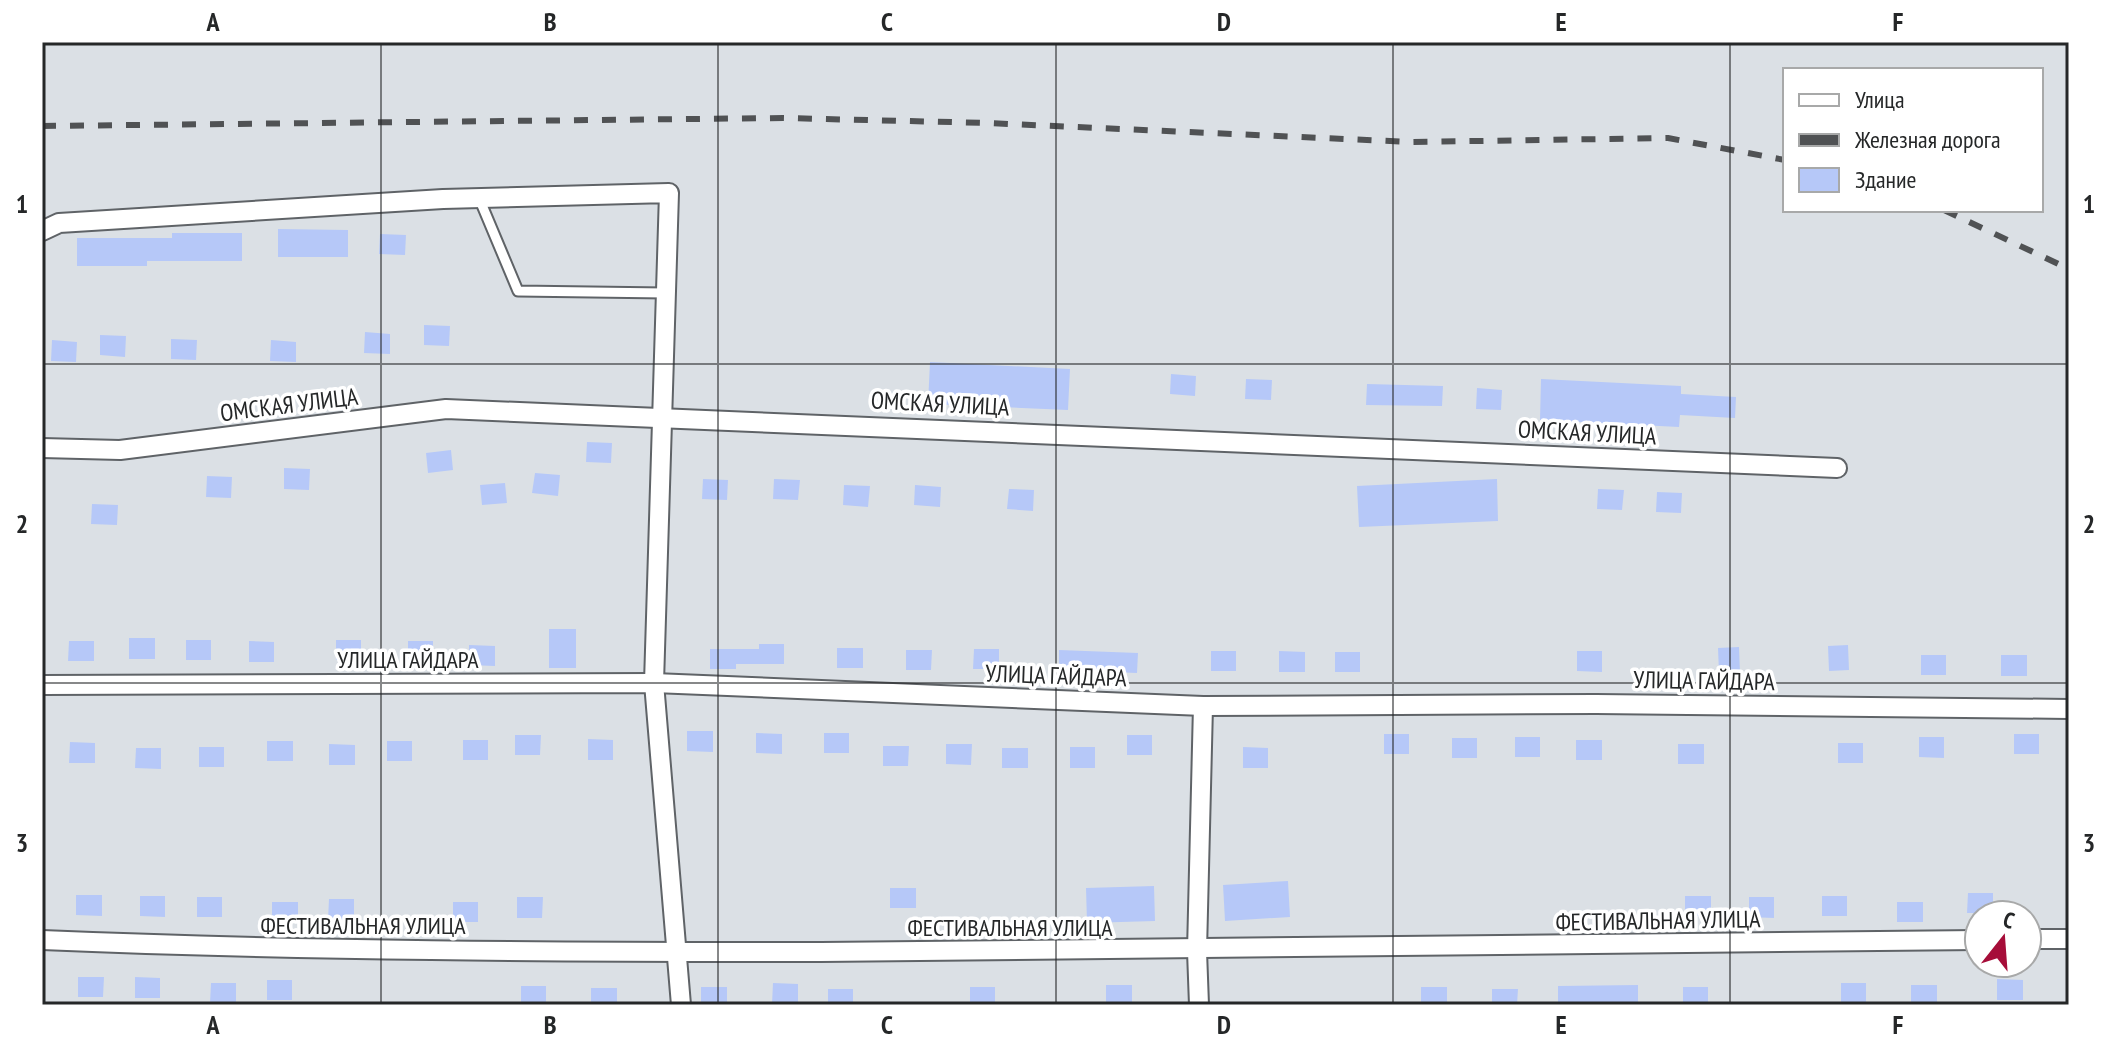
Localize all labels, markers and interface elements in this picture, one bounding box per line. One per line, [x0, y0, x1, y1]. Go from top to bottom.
text: A [205, 5, 220, 38]
text: B [544, 5, 557, 38]
text: C [881, 5, 893, 38]
text: D [1217, 5, 1231, 38]
text: E [1555, 5, 1567, 38]
text: F [1893, 5, 1904, 38]
legend [1783, 68, 2043, 212]
text: Улица [1855, 84, 1905, 115]
text: Железная дорога [1854, 124, 2001, 155]
text: Здание [1855, 164, 1916, 195]
text: 1 [16, 187, 28, 220]
text: 1 [2083, 187, 2095, 220]
street label: ОМСКАЯ УЛИЦА [218, 381, 360, 428]
street label: ОМСКАЯ УЛИЦА [870, 384, 1011, 423]
street label: ОМСКАЯ УЛИЦА [1517, 413, 1658, 452]
text: 2 [16, 507, 28, 540]
text: 2 [2083, 507, 2095, 540]
street label: УЛИЦА ГАЙДАРА [337, 644, 479, 675]
street label: УЛИЦА ГАЙДАРА [985, 658, 1128, 693]
street label: УЛИЦА ГАЙДАРА [1633, 664, 1776, 697]
text: 3 [16, 826, 28, 859]
text: 3 [2083, 826, 2095, 859]
north arrow [1963, 899, 2043, 979]
street label: ФЕСТИВАЛЬНАЯ УЛИЦА [1555, 903, 1761, 938]
text: С [2000, 905, 2018, 935]
street label: ФЕСТИВАЛЬНАЯ УЛИЦА [260, 910, 466, 941]
street label: ФЕСТИВАЛЬНАЯ УЛИЦА [907, 912, 1113, 943]
text: A [205, 1008, 220, 1041]
text: B [544, 1008, 557, 1041]
text: C [881, 1008, 893, 1041]
text: D [1217, 1008, 1231, 1041]
text: E [1555, 1008, 1567, 1041]
text: F [1893, 1008, 1904, 1041]

